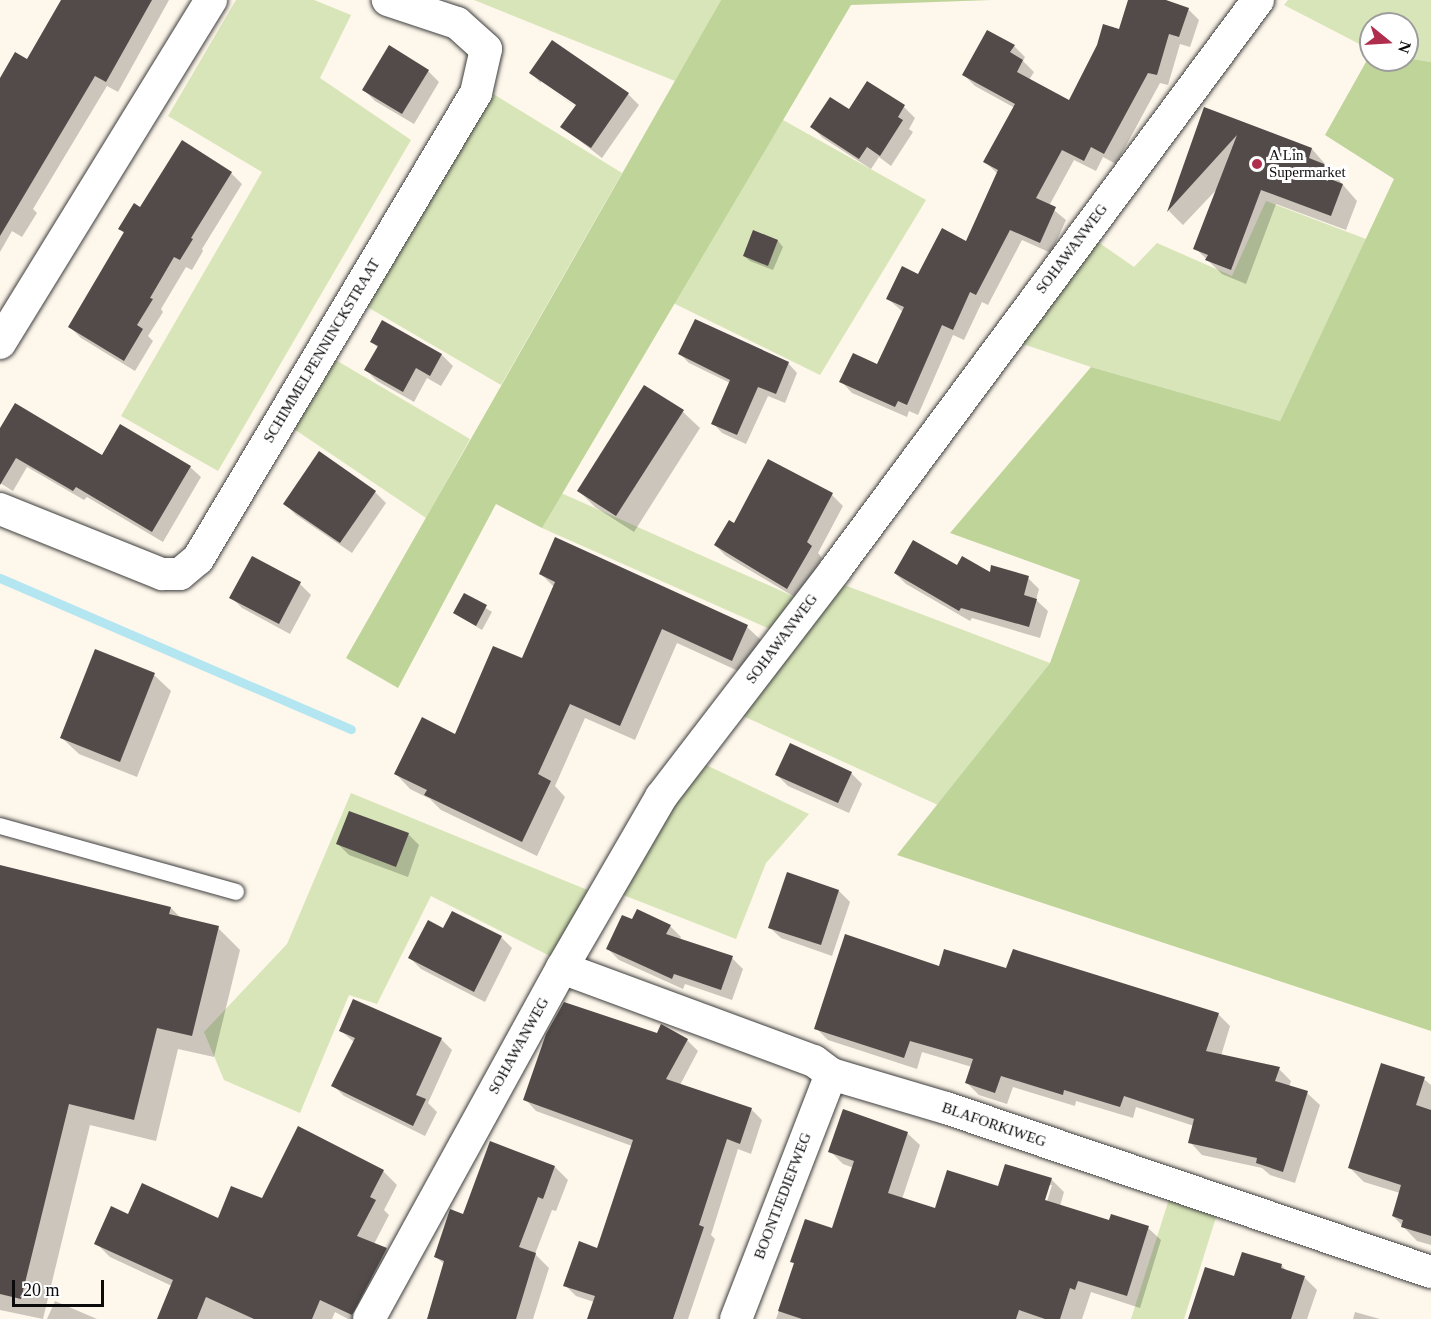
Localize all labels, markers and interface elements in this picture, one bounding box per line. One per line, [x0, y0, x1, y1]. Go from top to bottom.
north arrow [1359, 12, 1419, 72]
text: N [1395, 39, 1415, 55]
place label: A Lin Supermarket [1269, 146, 1346, 181]
marker: A Lin Supermarket [1250, 157, 1264, 171]
street label: SOHAWANWEG [1032, 200, 1112, 298]
street label: SCHIMMELPENNINCKSTRAAT [260, 256, 384, 446]
street label: SOHAWANWEG [742, 590, 822, 688]
street label: SOHAWANWEG [485, 994, 553, 1098]
street label: BLAFORKIWEG [939, 1099, 1049, 1151]
street label: BOONTJEDIEFWEG [751, 1130, 815, 1262]
scale bar [15, 1268, 106, 1306]
text: 20 m [23, 1280, 60, 1300]

